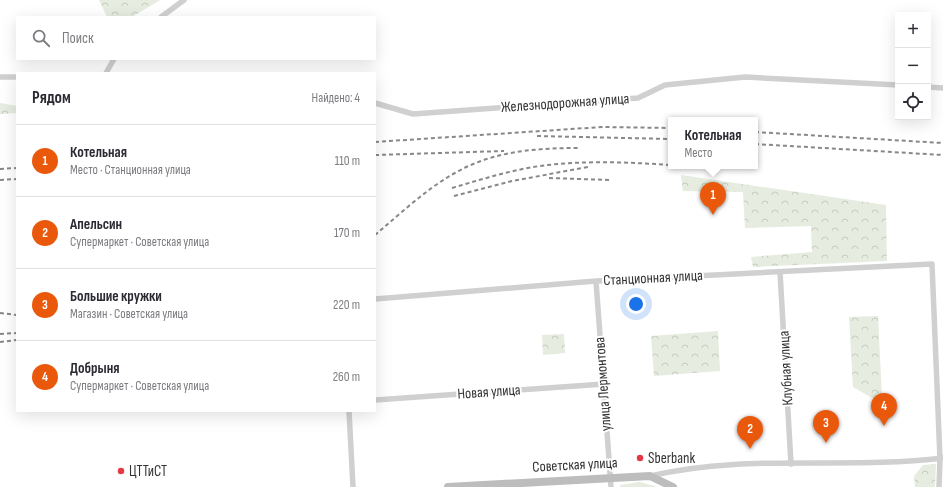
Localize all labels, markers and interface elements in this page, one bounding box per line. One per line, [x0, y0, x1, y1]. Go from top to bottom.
map controls [895, 12, 931, 120]
button: + [895, 12, 931, 48]
search box [16, 16, 376, 60]
icon: search [30, 27, 52, 49]
text: Поиск [62, 29, 94, 48]
button: − [895, 48, 931, 84]
button: locate [895, 84, 931, 120]
text: Рядом [32, 88, 71, 108]
street label: Железнодорожная улица [500, 89, 630, 117]
text: Найдено: 4 [312, 90, 360, 106]
popup [668, 117, 758, 169]
text: Котельная [684, 126, 742, 145]
text: Котельная [70, 143, 127, 162]
text: Место [684, 145, 712, 161]
text: 1 [42, 153, 48, 169]
text: 110 m [335, 153, 360, 169]
text: Место · Станционная улица [70, 162, 191, 178]
pin: 1 [700, 182, 726, 215]
text: Апельсин [70, 215, 122, 234]
text: 2 [42, 225, 48, 241]
text: 170 m [334, 225, 360, 241]
text: Супермаркет · Советская улица [70, 234, 209, 250]
street label: Станционная улица [603, 266, 703, 290]
text: Большие кружки [70, 287, 162, 306]
your location [626, 294, 646, 314]
text: 3 [42, 297, 48, 313]
text: 220 m [333, 297, 360, 313]
text: Магазин · Советская улица [70, 306, 188, 322]
street label: Клубная улица [775, 330, 797, 406]
street label: улица Лермонтова [590, 336, 616, 432]
text: Добрыня [70, 359, 120, 378]
text: 4 [42, 369, 48, 385]
text: 260 m [333, 369, 360, 385]
text: Супермаркет · Советская улица [70, 378, 209, 394]
street label: Новая улица [457, 380, 521, 404]
pin: 4 [871, 393, 897, 426]
pin: 3 [813, 410, 839, 443]
pin: 2 [737, 416, 763, 449]
place label: Sberbank [648, 449, 695, 468]
street label: Советская улица [532, 453, 618, 477]
marker: Sberbank [635, 453, 645, 463]
place label: ЦТТиСТ [129, 462, 167, 481]
marker: ЦТТиСТ [116, 466, 126, 476]

